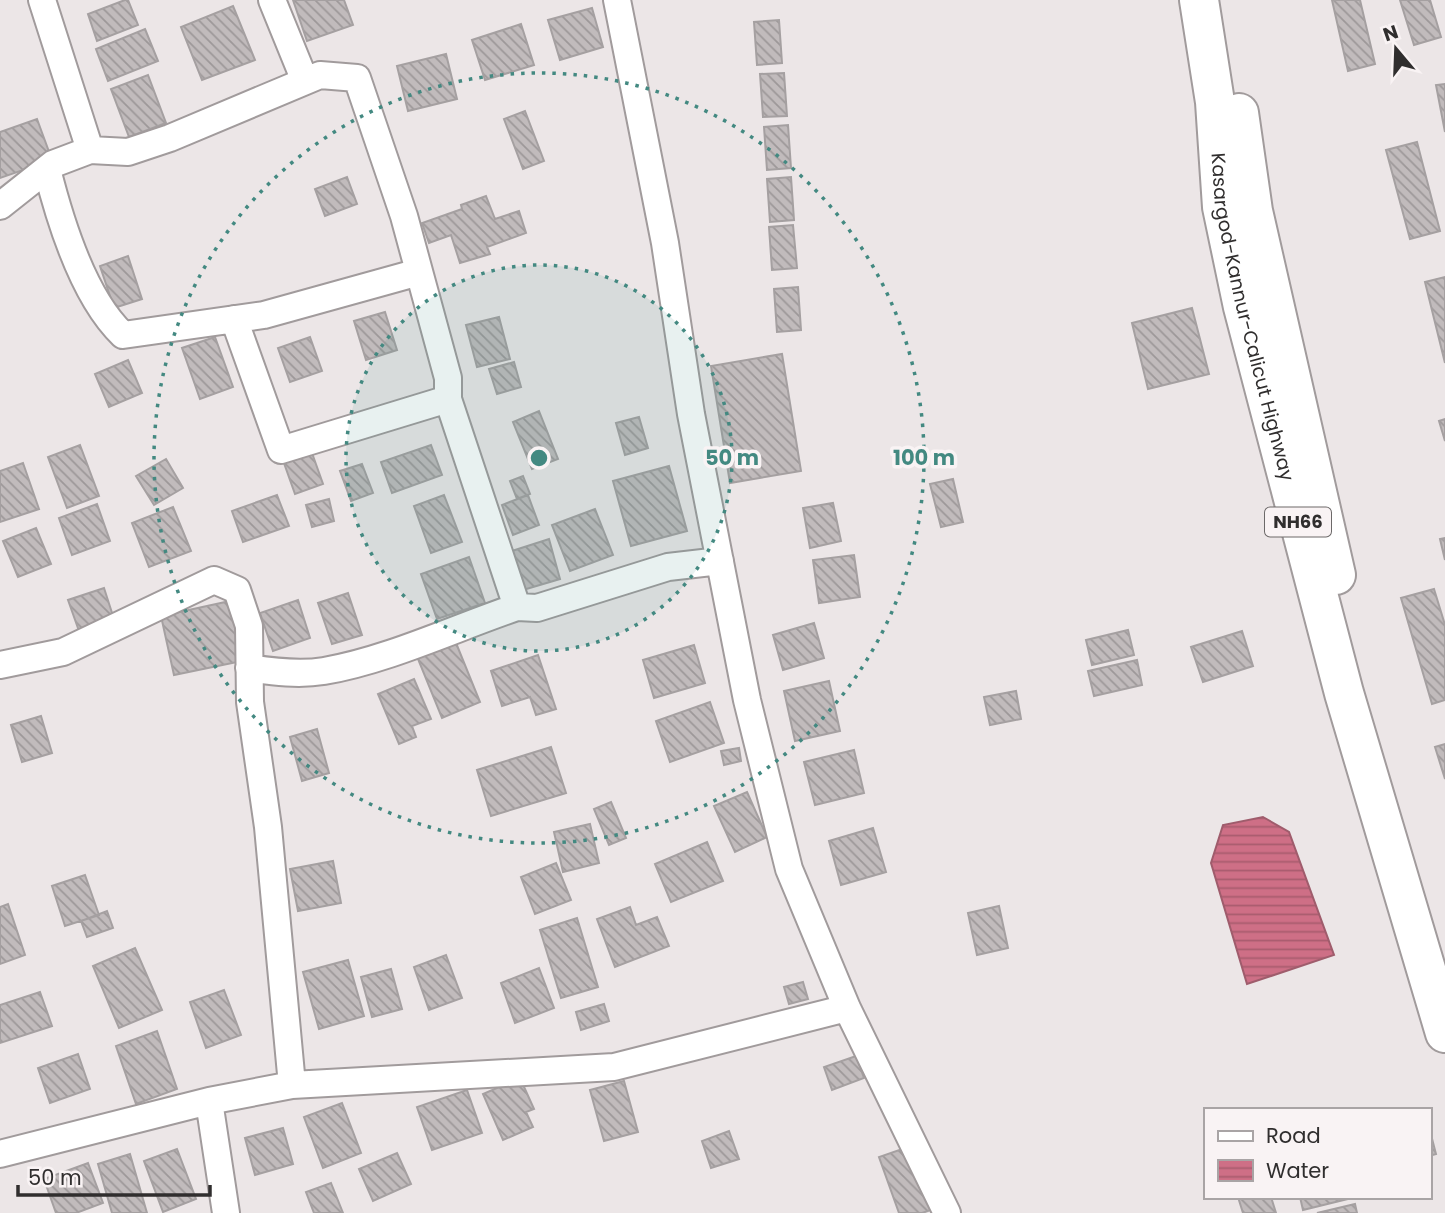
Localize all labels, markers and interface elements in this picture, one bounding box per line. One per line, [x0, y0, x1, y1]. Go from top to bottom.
north arrow [1361, 14, 1431, 84]
text: N [1379, 18, 1402, 48]
street label: Kasargod-Kannur-Calicut Highway [1204, 152, 1301, 484]
text: 50 m [705, 443, 759, 472]
text: 100 m [893, 443, 955, 472]
centre of rings [527, 446, 551, 470]
road number: NH66 [1265, 508, 1331, 536]
legend [1204, 1108, 1431, 1199]
text: Road [1266, 1121, 1321, 1150]
scale bar [18, 1154, 210, 1198]
text: Water [1266, 1156, 1329, 1185]
text: 50 m [28, 1163, 82, 1192]

